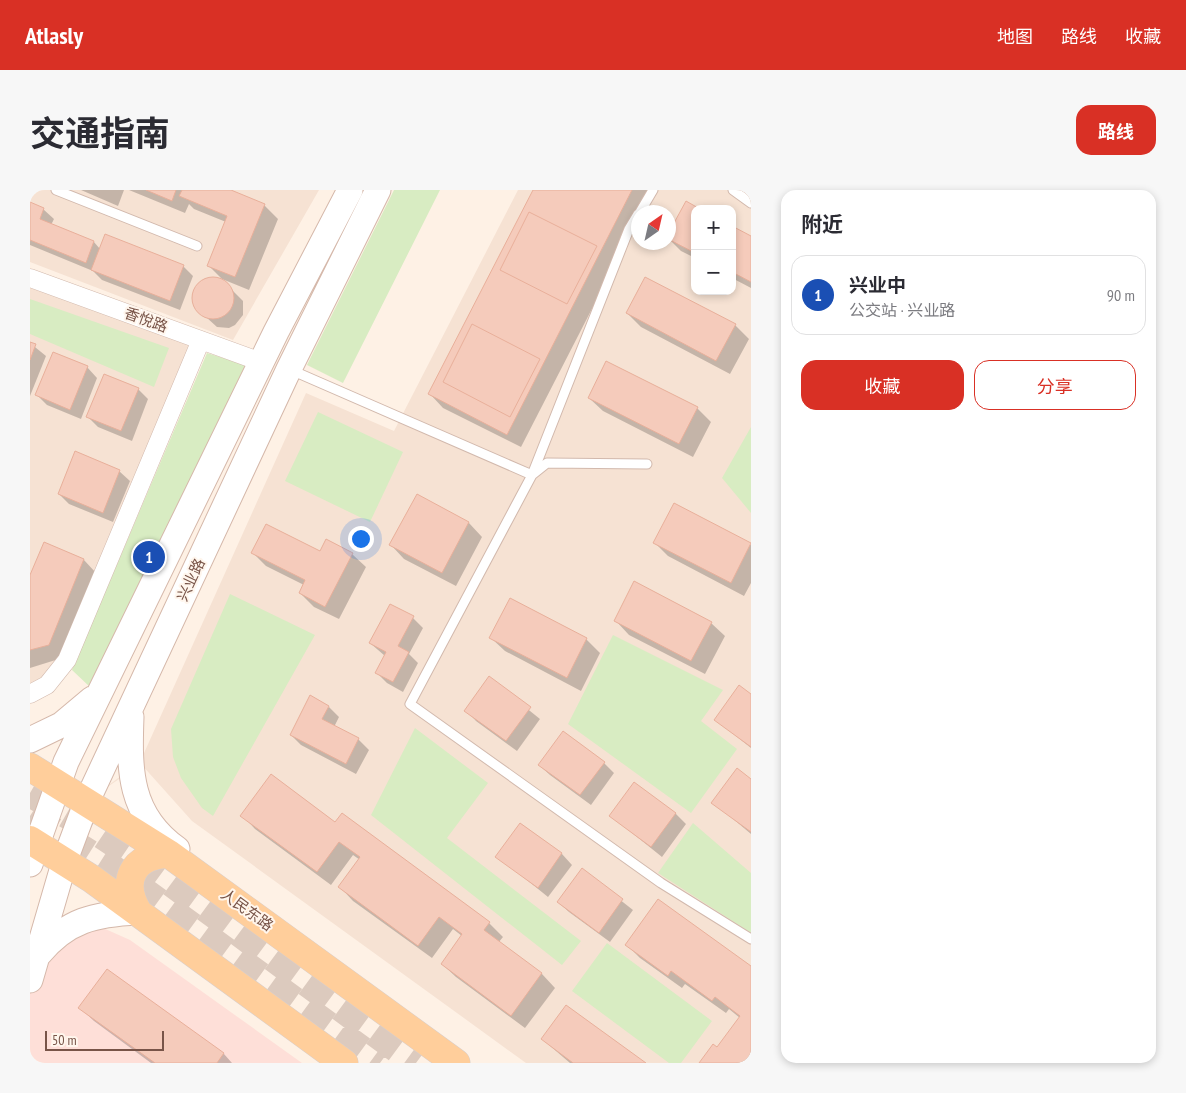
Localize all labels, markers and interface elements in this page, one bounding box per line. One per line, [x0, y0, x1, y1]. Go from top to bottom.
text: Atlasly [25, 20, 83, 51]
text: 地图 [997, 25, 1033, 48]
text: 路线 [1061, 25, 1097, 48]
text: 收藏 [1125, 25, 1161, 48]
button: 路线 [1076, 105, 1156, 155]
text: 交通指南 [30, 110, 170, 156]
north arrow [631, 205, 676, 250]
map controls [691, 205, 736, 295]
button: + [691, 205, 736, 250]
text: 附近 [801, 211, 843, 238]
button: − [691, 250, 736, 295]
text: 兴业中 [849, 273, 906, 297]
text: 1 [814, 285, 822, 305]
text: 90 m [1107, 285, 1135, 305]
text: 公交站 · 兴业路 [849, 300, 955, 320]
street label: 香悅路 [122, 303, 171, 336]
button: 收藏 [801, 360, 964, 410]
button: 分享 [974, 360, 1136, 410]
your location [348, 526, 374, 552]
pin: 1 [133, 538, 165, 576]
street label: 兴业路 [172, 555, 209, 604]
street label: 人民东路 [217, 884, 277, 935]
scale bar [45, 1028, 164, 1051]
text: 50 m [52, 1031, 77, 1049]

